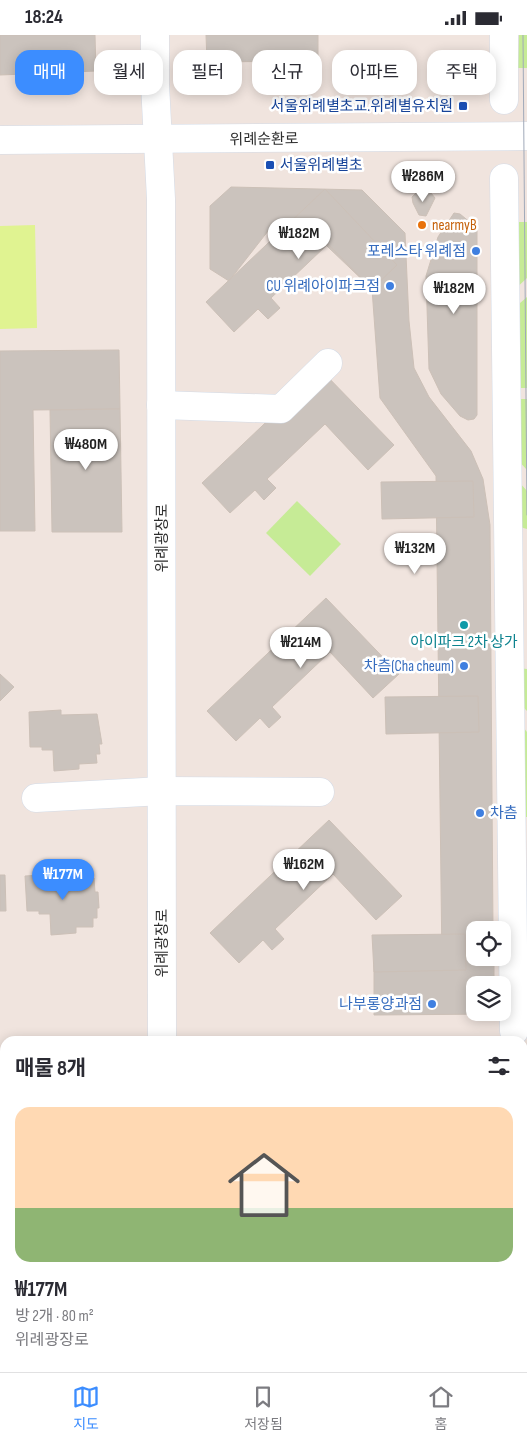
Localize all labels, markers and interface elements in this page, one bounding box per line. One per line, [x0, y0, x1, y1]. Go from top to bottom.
text: 18:24 [25, 6, 63, 29]
chip: 매매 [15, 50, 84, 95]
chip: 월세 [94, 50, 163, 95]
chip: 필터 [173, 50, 242, 95]
chip: 신규 [252, 50, 322, 95]
chip: 아파트 [332, 50, 417, 95]
chip: 주택 [427, 50, 496, 95]
place label: 서울위례별초교.위례별유치원 [271, 97, 453, 116]
marker: 서울위례별초교.위례별유치원 [457, 100, 469, 112]
street label: 위례순환로 [229, 129, 299, 150]
place label: 서울위례별초 [280, 156, 363, 175]
marker: 서울위례별초 [264, 159, 276, 171]
pin: ₩286M [388, 161, 458, 203]
text: ₩286M [402, 167, 444, 186]
place label: nearmyB [432, 216, 477, 235]
pin: ₩182M [264, 217, 334, 260]
marker: nearmyB [416, 219, 428, 231]
text: ₩182M [279, 224, 319, 243]
place label: 포레스타 위례점 [367, 242, 466, 261]
marker: 포레스타 위례점 [470, 245, 482, 257]
pin: ₩182M [419, 273, 489, 315]
place label: CU 위례아이파크점 [266, 277, 380, 296]
text: ₩182M [434, 279, 474, 298]
marker: CU 위례아이파크점 [384, 280, 396, 292]
pin: ₩480M [51, 429, 121, 471]
text: ₩480M [65, 435, 107, 454]
street label: 위례광장로 [153, 503, 172, 573]
pin: ₩132M [380, 533, 450, 575]
text: ₩132M [395, 539, 435, 558]
marker: 아이파크 2차 상가 [458, 619, 470, 631]
pin: ₩214M [266, 627, 336, 669]
text: ₩214M [281, 633, 321, 652]
place label: 아이파크 2차 상가 [410, 633, 518, 652]
place label: 차츰(Cha cheum) [364, 657, 454, 676]
marker: 차츰(Cha cheum) [458, 660, 470, 672]
place label: 차츰 [490, 804, 518, 823]
marker: 차츰 [474, 807, 486, 819]
pin: ₩162M [269, 849, 339, 891]
text: ₩162M [284, 855, 324, 874]
pin: ₩177M [28, 859, 98, 901]
text: ₩177M [43, 865, 83, 884]
street label: 위례광장로 [153, 908, 172, 978]
map controls [466, 921, 511, 1021]
button: locate [466, 921, 511, 966]
button: layers [466, 976, 511, 1021]
place label: 나부롱양과점 [339, 995, 422, 1014]
marker: 나부롱양과점 [426, 998, 438, 1010]
icon: filters [485, 1052, 513, 1080]
text: 매물 8개 [15, 1056, 86, 1081]
icon: home [219, 1140, 309, 1230]
text: ₩177M [15, 1277, 67, 1302]
text: 방 2개 · 80 m² [15, 1307, 94, 1326]
text: 위례광장로 [15, 1331, 89, 1350]
tab: 지도 [72, 1383, 100, 1433]
tab: 저장됨 [244, 1383, 283, 1433]
tab: 홈 [427, 1383, 455, 1433]

